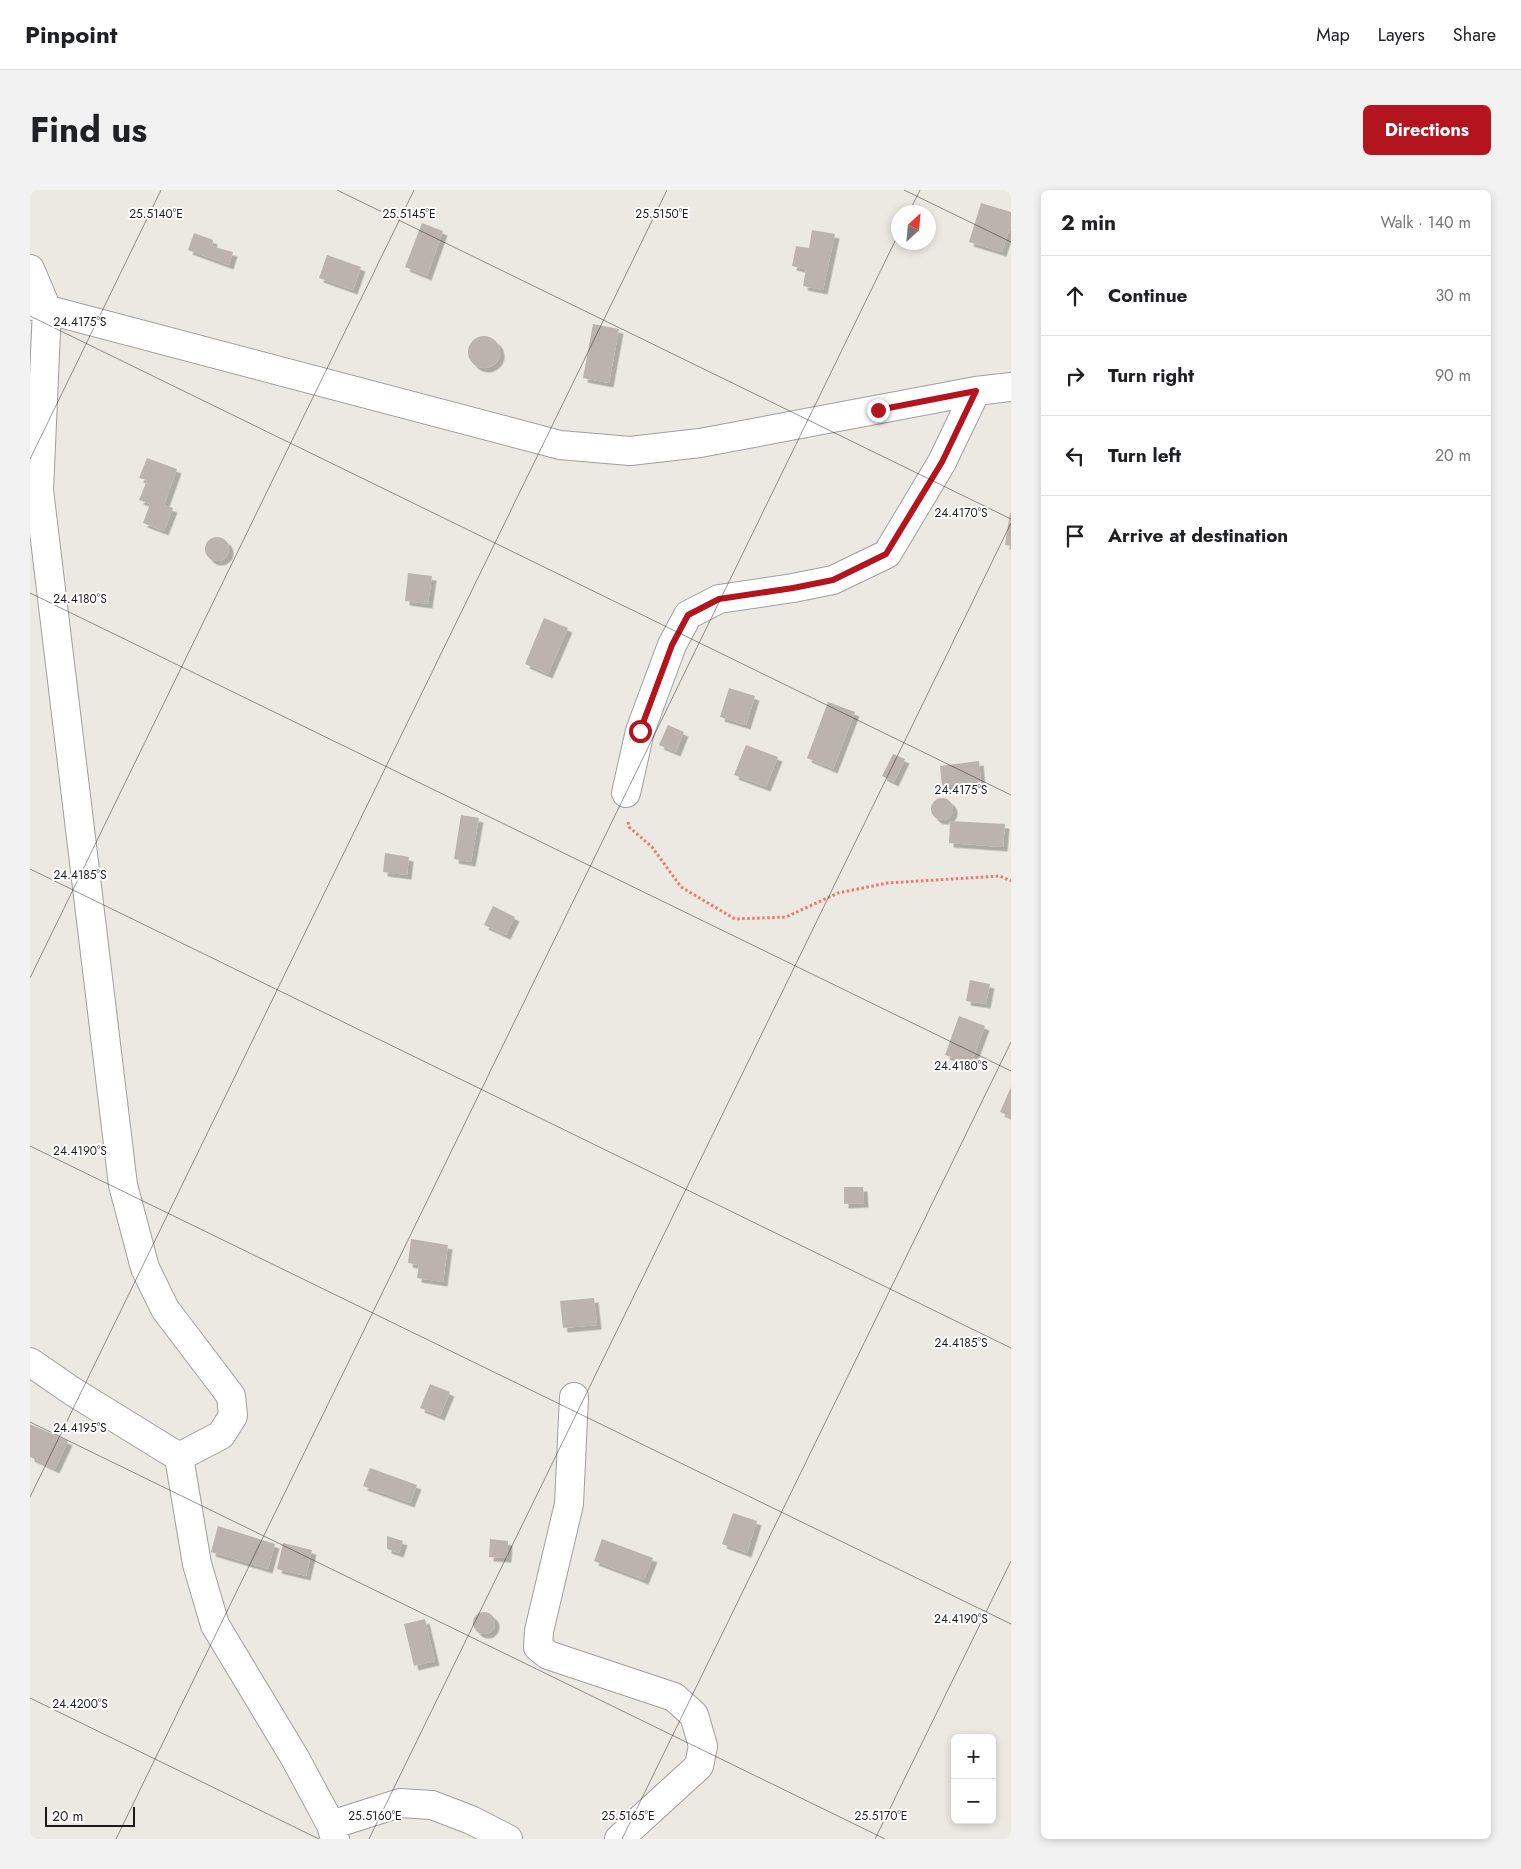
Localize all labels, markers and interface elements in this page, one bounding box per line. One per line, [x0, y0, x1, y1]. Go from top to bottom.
text: Pinpoint [25, 17, 117, 52]
text: Map [1316, 22, 1350, 48]
text: Layers [1378, 22, 1425, 48]
text: Share [1453, 22, 1496, 48]
text: Find us [30, 105, 147, 155]
button: Directions [1363, 105, 1491, 155]
text: 25.5140°E [129, 205, 183, 223]
text: 25.5145°E [382, 205, 436, 223]
text: 25.5150°E [635, 205, 689, 223]
north arrow [891, 205, 936, 250]
text: 2 min [1061, 208, 1116, 238]
text: Walk · 140 m [1381, 211, 1471, 234]
icon: ahead [1061, 282, 1089, 310]
text: Continue [1108, 282, 1187, 309]
text: 30 m [1435, 284, 1471, 307]
text: 24.4175°S [54, 313, 107, 331]
icon: right [1061, 362, 1089, 390]
text: Turn right [1108, 362, 1194, 389]
text: 90 m [1435, 364, 1471, 387]
route end [867, 399, 890, 422]
icon: left [1061, 442, 1089, 470]
text: Turn left [1108, 442, 1181, 469]
text: 20 m [1435, 444, 1471, 467]
text: 24.4170°S [934, 504, 988, 522]
icon: arrive [1061, 522, 1089, 550]
text: Arrive at destination [1108, 522, 1288, 549]
text: 24.4180°S [53, 590, 107, 608]
route start [629, 720, 652, 743]
text: 24.4175°S [935, 781, 988, 799]
text: 24.4185°S [53, 866, 107, 884]
text: 24.4180°S [934, 1057, 988, 1075]
text: 24.4190°S [53, 1142, 107, 1160]
text: 24.4185°S [934, 1334, 988, 1352]
text: 24.4195°S [53, 1419, 107, 1437]
text: 24.4190°S [934, 1610, 988, 1628]
text: 24.4200°S [52, 1695, 108, 1713]
map controls [951, 1734, 996, 1824]
button: + [951, 1734, 996, 1779]
button: − [951, 1779, 996, 1824]
scale bar [45, 1804, 135, 1827]
text: 20 m [52, 1806, 84, 1826]
text: 25.5160°E [348, 1807, 402, 1825]
text: 25.5165°E [602, 1807, 654, 1825]
text: 25.5170°E [855, 1807, 907, 1825]

